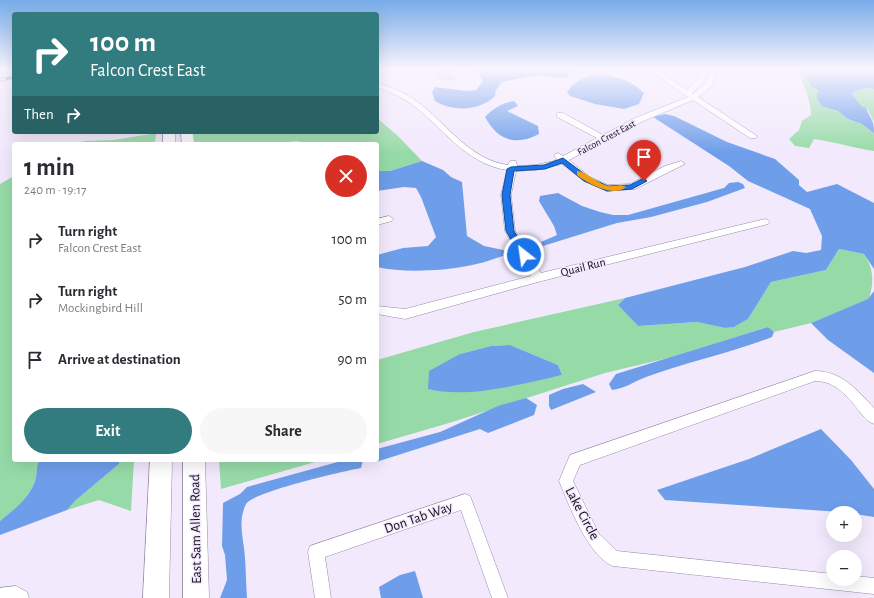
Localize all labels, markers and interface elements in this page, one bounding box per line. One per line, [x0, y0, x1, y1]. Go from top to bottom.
icon: right [24, 28, 76, 80]
text: 100 m [90, 29, 156, 57]
text: Falcon Crest East [90, 62, 205, 80]
icon: right [62, 104, 84, 126]
text: Then [24, 107, 54, 122]
street label: Falcon Crest East [576, 118, 638, 157]
pin [627, 140, 661, 181]
icon: arrive [633, 146, 655, 168]
button: close [325, 155, 367, 197]
text: 1 min [24, 156, 75, 180]
text: 240 m · 19:17 [24, 184, 86, 197]
text: Turn right [58, 224, 117, 239]
icon: right [24, 229, 46, 251]
text: 100 m [332, 232, 367, 247]
position arrow [503, 234, 545, 276]
text: Falcon Crest East [58, 242, 141, 255]
street label: Quail Run [559, 256, 607, 279]
text: Turn right [58, 284, 117, 299]
icon: right [24, 289, 46, 311]
text: 50 m [338, 292, 367, 307]
text: Mockingbird Hill [58, 302, 143, 315]
icon: arrive [24, 349, 46, 371]
text: Arrive at destination [58, 352, 181, 367]
text: 90 m [338, 352, 367, 367]
button: Exit [24, 408, 192, 454]
button: Share [200, 408, 367, 454]
street label: East Sam Allen Road [188, 474, 204, 584]
street label: Lake Circle [562, 485, 602, 542]
street label: Don Tab Way [382, 500, 454, 536]
map controls [826, 506, 862, 586]
button: + [826, 506, 862, 542]
button: − [826, 550, 862, 586]

